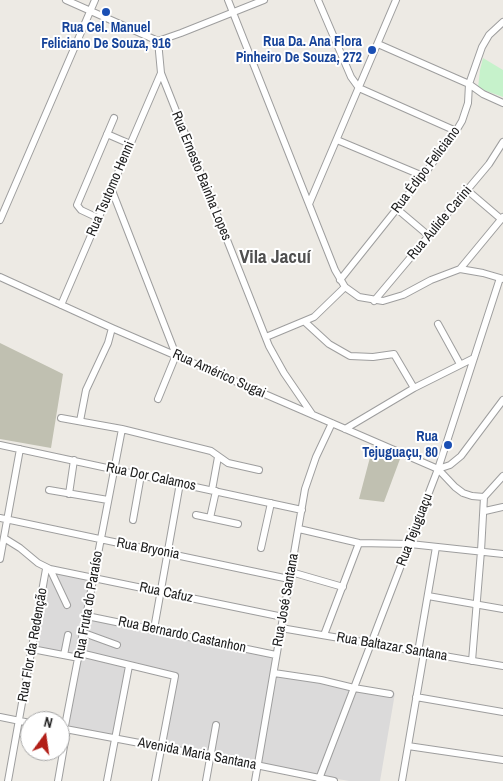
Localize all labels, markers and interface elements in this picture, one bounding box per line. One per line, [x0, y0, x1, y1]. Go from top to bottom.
marker: Rua Cel. Manuel Feliciano De Souza, 916 [100, 6, 112, 18]
place label: Rua Cel. Manuel Feliciano De Souza, 916 [41, 20, 171, 52]
place label: Rua Da. Ana Flora Pinheiro De Souza, 272 [236, 34, 362, 66]
marker: Rua Da. Ana Flora Pinheiro De Souza, 272 [366, 44, 378, 56]
street label: Rua Ernesto Bainha Lopes [167, 109, 235, 243]
street label: Rua Édipo Feliciano [388, 123, 464, 217]
street label: Rua Tsutomo Henni [83, 139, 139, 239]
street label: Rua Aulide Carini [404, 183, 476, 263]
district label: Vila Jacuí [239, 247, 311, 269]
street label: Rua Américo Sugai [170, 346, 268, 402]
place label: Rua Tejuguaçu, 80 [362, 429, 438, 462]
marker: Rua Tejuguaçu, 80 [442, 439, 454, 451]
street label: Rua Dor Calamos [105, 459, 197, 495]
street label: Rua Tejuguaçu [393, 491, 437, 569]
street label: Rua Bryonia [115, 535, 181, 563]
street label: Rua Fruta do Paraíso [71, 549, 107, 661]
street label: Rua José Santana [270, 552, 302, 648]
street label: Rua Cafuz [138, 579, 194, 607]
street label: Rua Flor da Redenção [15, 587, 51, 703]
street label: Rua Bernardo Castanhon [117, 613, 247, 657]
street label: Rua Baltazar Santana [335, 629, 449, 665]
north arrow [20, 711, 70, 761]
text: N [42, 713, 55, 732]
street label: Avenida Maria Santana [136, 734, 258, 774]

